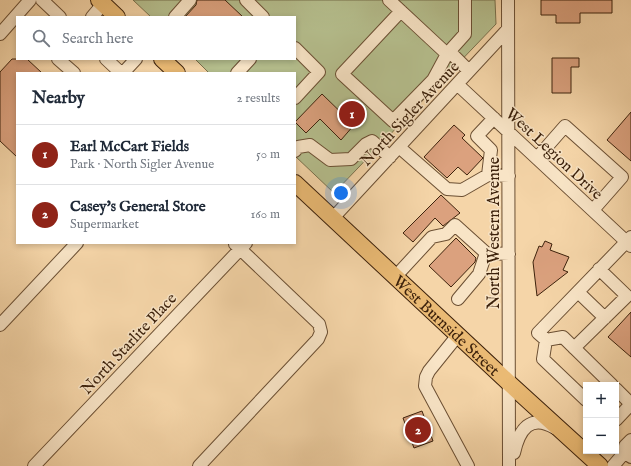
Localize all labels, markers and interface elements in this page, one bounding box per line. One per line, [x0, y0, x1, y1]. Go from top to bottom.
search box [16, 16, 296, 60]
icon: search [30, 27, 52, 49]
text: Search here [62, 29, 133, 48]
street label: North Sigler Avenue [357, 58, 464, 171]
text: Nearby [32, 88, 85, 109]
text: 2 results [236, 90, 280, 107]
pin: 1 [339, 99, 365, 129]
street label: West Legion Drive [501, 104, 607, 205]
text: Earl McCart Fields [70, 137, 189, 156]
text: 1 [43, 146, 47, 163]
text: 50 m [256, 146, 280, 163]
text: Park · North Sigler Avenue [70, 156, 214, 173]
street label: North Western Avenue [485, 157, 505, 309]
your location [331, 183, 351, 203]
text: Casey's General Store [70, 197, 206, 216]
text: 2 [42, 206, 48, 223]
text: 160 m [250, 206, 280, 223]
text: Supermarket [70, 216, 139, 233]
street label: West Burnside Street [388, 272, 503, 381]
street label: North Starlite Place [77, 289, 182, 399]
map controls [583, 382, 619, 454]
button: + [583, 382, 619, 418]
pin: 2 [405, 415, 431, 445]
button: − [583, 418, 619, 454]

